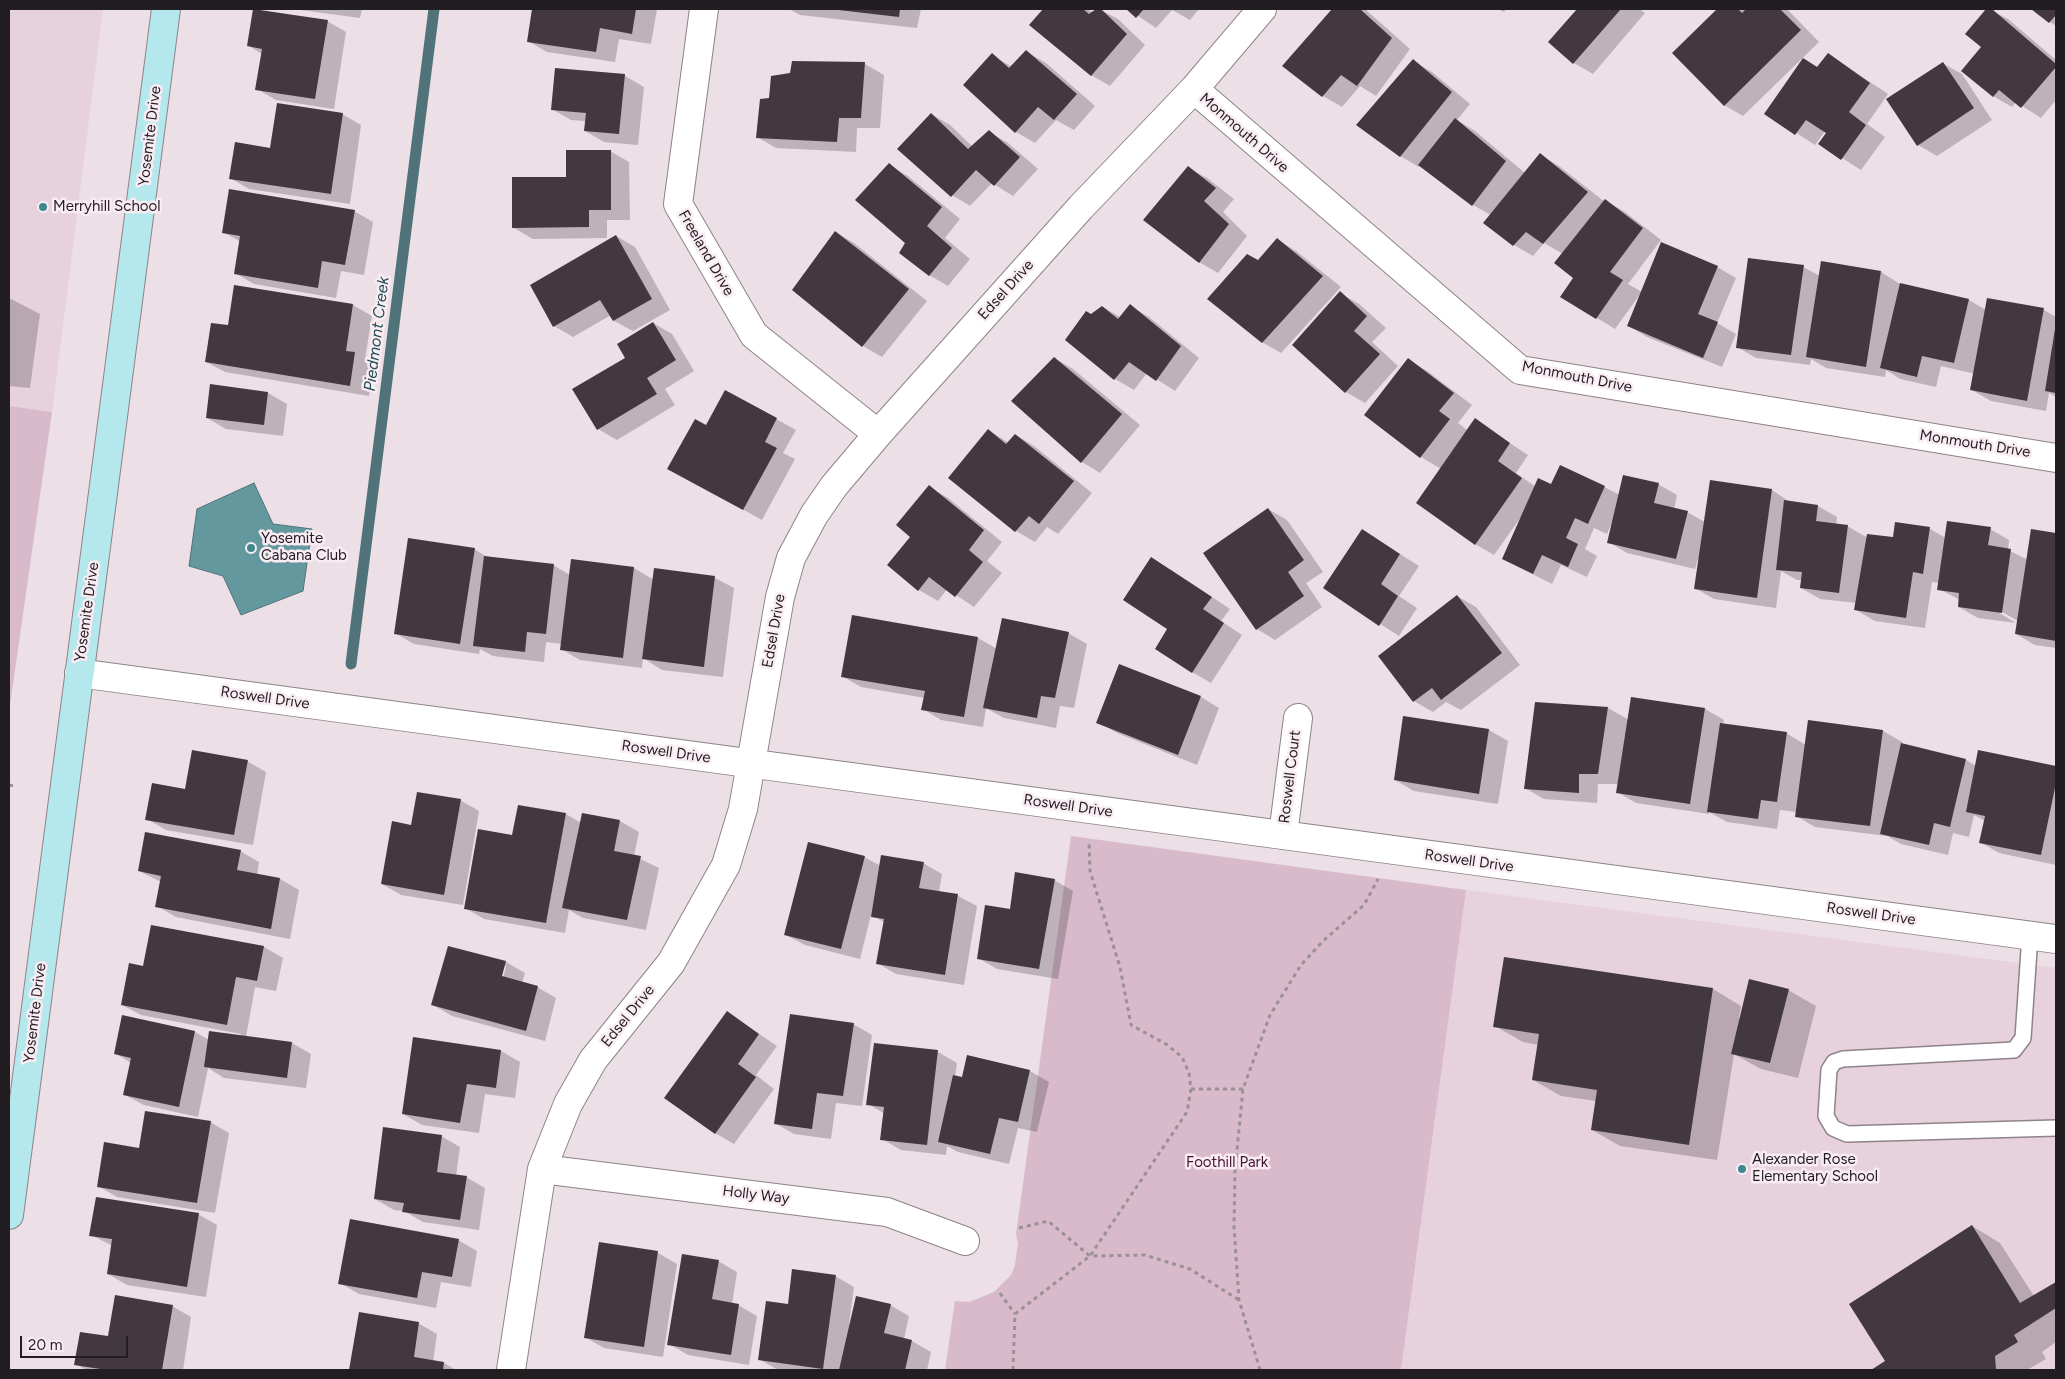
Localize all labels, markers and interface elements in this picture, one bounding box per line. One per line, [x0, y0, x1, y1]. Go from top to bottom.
street label: Yosemite Drive [135, 85, 165, 187]
street label: Monmouth Drive [1196, 89, 1292, 177]
place label: Merryhill School [53, 198, 160, 216]
marker: Merryhill School [37, 201, 49, 213]
street label: Freeland Drive [674, 207, 738, 299]
street label: Edsel Drive [974, 256, 1038, 324]
water label: Piedmont Creek [360, 276, 394, 392]
street label: Monmouth Drive [1520, 357, 1634, 397]
street label: Monmouth Drive [1918, 426, 2032, 462]
place label: Yosemite Cabana Club [261, 530, 347, 565]
marker: Yosemite Cabana Club [245, 542, 257, 554]
street label: Yosemite Drive [71, 561, 103, 663]
street label: Edsel Drive [759, 593, 789, 669]
street label: Roswell Drive [219, 683, 311, 713]
street label: Roswell Court [1275, 729, 1305, 825]
street label: Roswell Drive [620, 737, 712, 767]
street label: Roswell Drive [1022, 791, 1114, 821]
street label: Roswell Drive [1423, 846, 1515, 876]
street label: Roswell Drive [1825, 899, 1917, 929]
street label: Yosemite Drive [20, 962, 50, 1064]
street label: Edsel Drive [598, 981, 658, 1051]
place label: Alexander Rose Elementary School [1752, 1151, 1878, 1186]
park label: Foothill Park [1186, 1154, 1268, 1172]
marker: Alexander Rose Elementary School [1736, 1163, 1748, 1175]
street label: Holly Way [721, 1182, 791, 1208]
scale bar [22, 1326, 130, 1358]
text: 20 m [28, 1336, 62, 1354]

